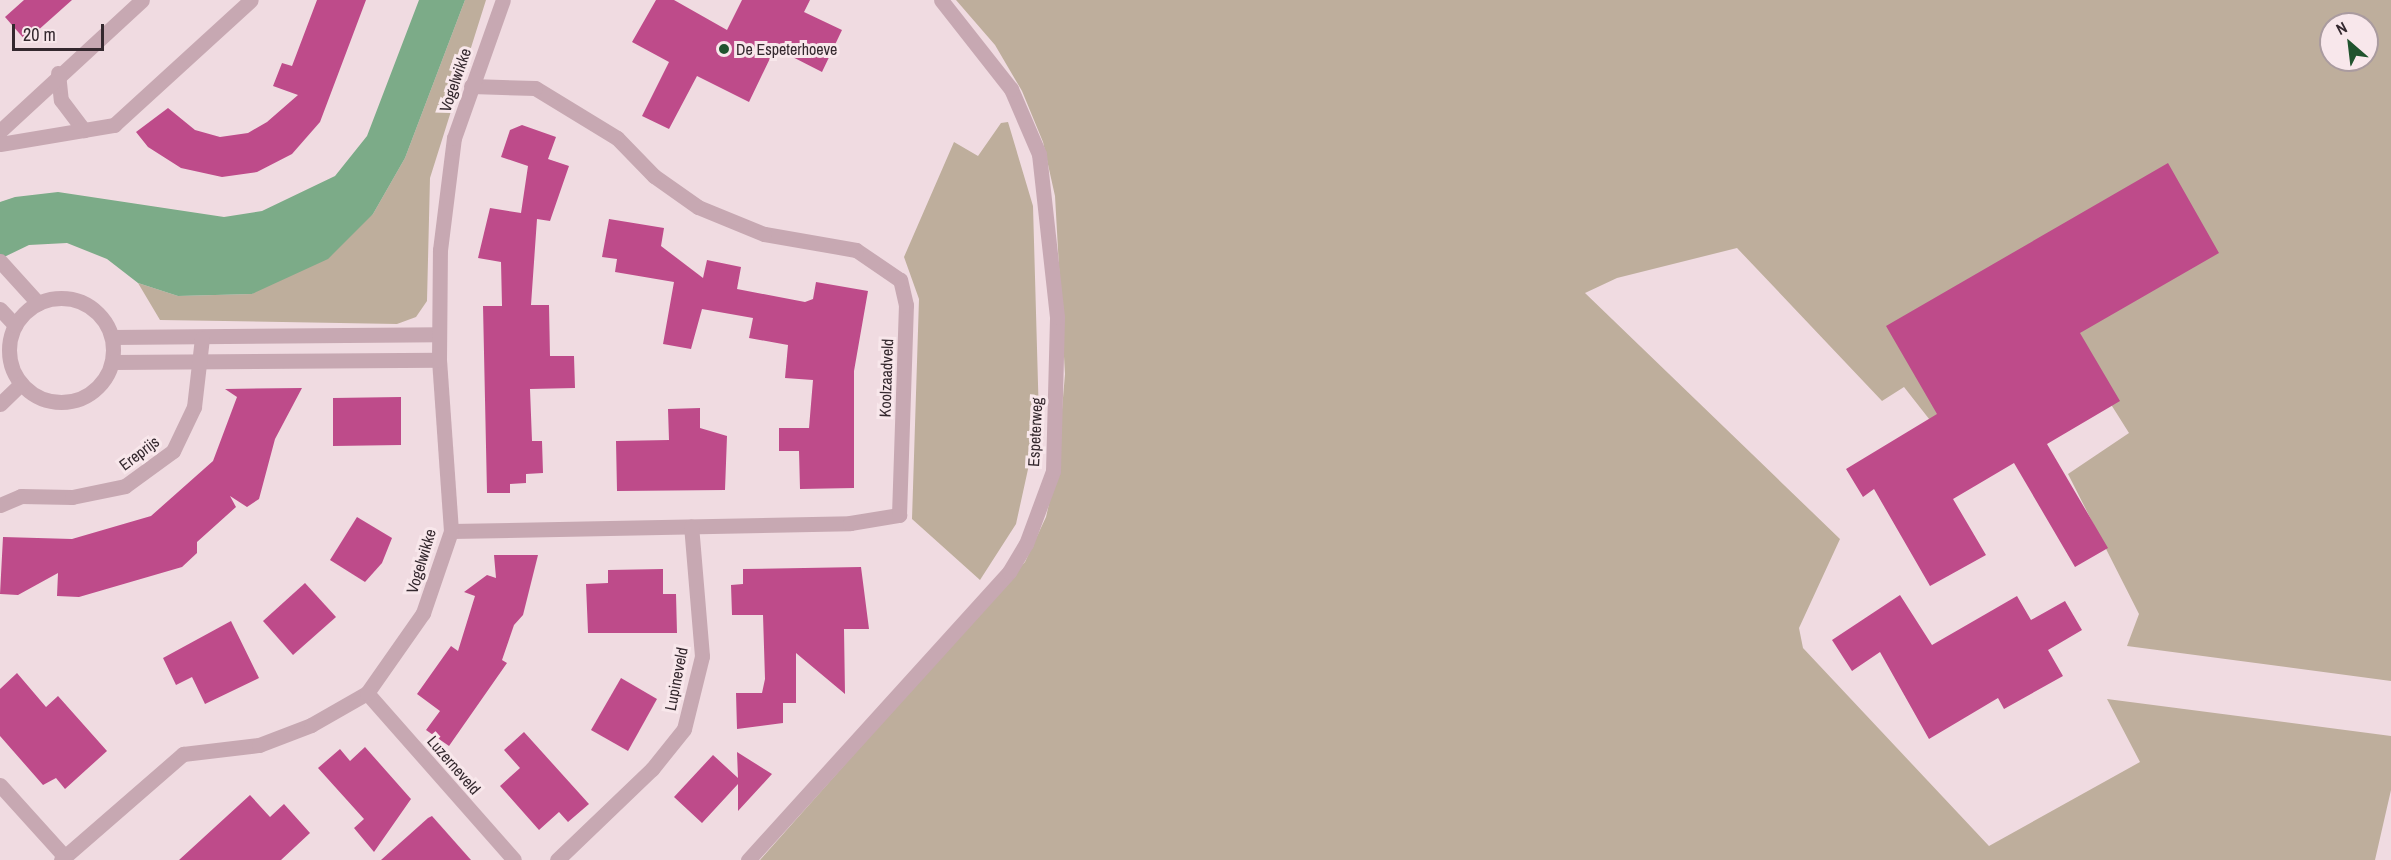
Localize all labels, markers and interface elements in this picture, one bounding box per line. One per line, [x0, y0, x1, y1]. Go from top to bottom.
scale bar [15, 12, 106, 50]
north arrow [2319, 12, 2379, 72]
text: N [2332, 16, 2351, 40]
text: 20 m [23, 22, 56, 47]
place label: De Espeterhoeve [736, 39, 837, 59]
marker: De Espeterhoeve [717, 42, 731, 56]
street label: Vogelwikke [435, 45, 475, 115]
street label: Koolzaadveld [875, 338, 897, 418]
street label: Espeterweg [1024, 397, 1046, 467]
street label: Ereprijs [115, 432, 163, 474]
street label: Vogelwikke [402, 526, 440, 596]
street label: Lupineveld [660, 646, 692, 712]
street label: Luzerneveld [423, 732, 485, 798]

